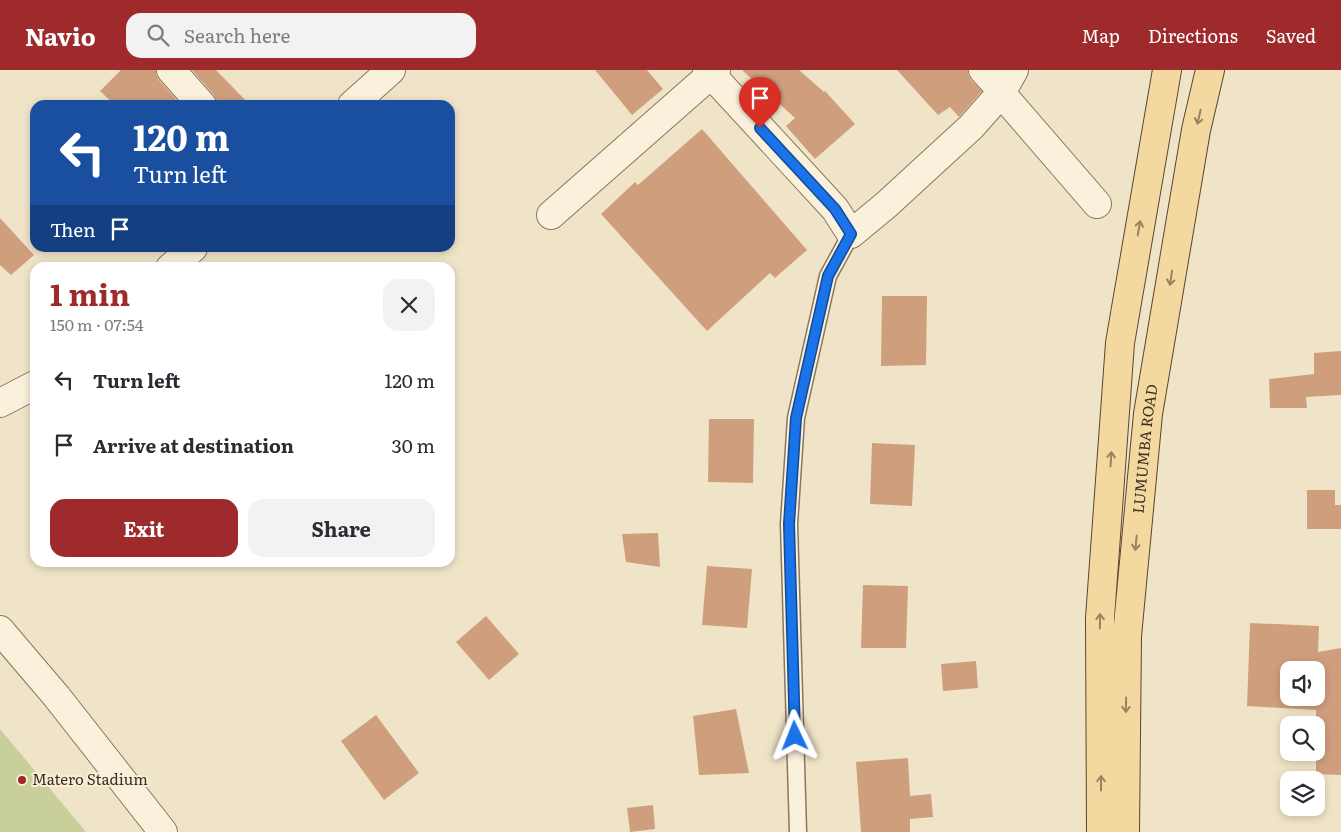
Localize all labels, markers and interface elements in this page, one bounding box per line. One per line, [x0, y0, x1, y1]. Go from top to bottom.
search box [126, 13, 476, 58]
text: Navio [25, 18, 96, 53]
icon: search [144, 21, 172, 49]
text: Search here [184, 21, 290, 49]
text: Map [1082, 22, 1120, 49]
text: Directions [1148, 22, 1238, 49]
text: Saved [1266, 22, 1316, 49]
pin [739, 77, 781, 128]
icon: arrive [746, 84, 774, 112]
one-way arrow [1194, 109, 1203, 125]
text: 120 m [133, 110, 230, 162]
icon: left [50, 120, 115, 185]
text: Turn left [133, 157, 227, 190]
text: Then [50, 215, 96, 243]
icon: arrive [106, 215, 134, 243]
one-way arrow [1135, 221, 1145, 237]
one-way arrow [1166, 269, 1176, 285]
text: 1 min [50, 271, 130, 315]
button: close [383, 279, 435, 331]
text: 150 m · 07:54 [50, 312, 144, 336]
icon: left [50, 366, 78, 394]
text: Turn left [93, 366, 180, 394]
text: 120 m [384, 366, 435, 394]
street label: LUMUMBA ROAD [1126, 382, 1163, 515]
icon: arrive [50, 431, 78, 459]
text: Arrive at destination [93, 431, 294, 459]
text: 30 m [391, 431, 435, 459]
one-way arrow [1107, 451, 1116, 467]
button: Exit [50, 499, 238, 557]
button: Share [248, 499, 435, 557]
one-way arrow [1131, 534, 1141, 550]
one-way arrow [1095, 613, 1105, 630]
map controls [1280, 661, 1325, 816]
button: sound [1280, 661, 1325, 706]
one-way arrow [1121, 696, 1131, 712]
position arrow [768, 709, 820, 761]
button: search [1280, 716, 1325, 761]
place label: Matero Stadium [32, 767, 148, 790]
button: layers [1280, 771, 1325, 816]
marker: Matero Stadium [16, 774, 28, 786]
one-way arrow [1096, 776, 1106, 792]

